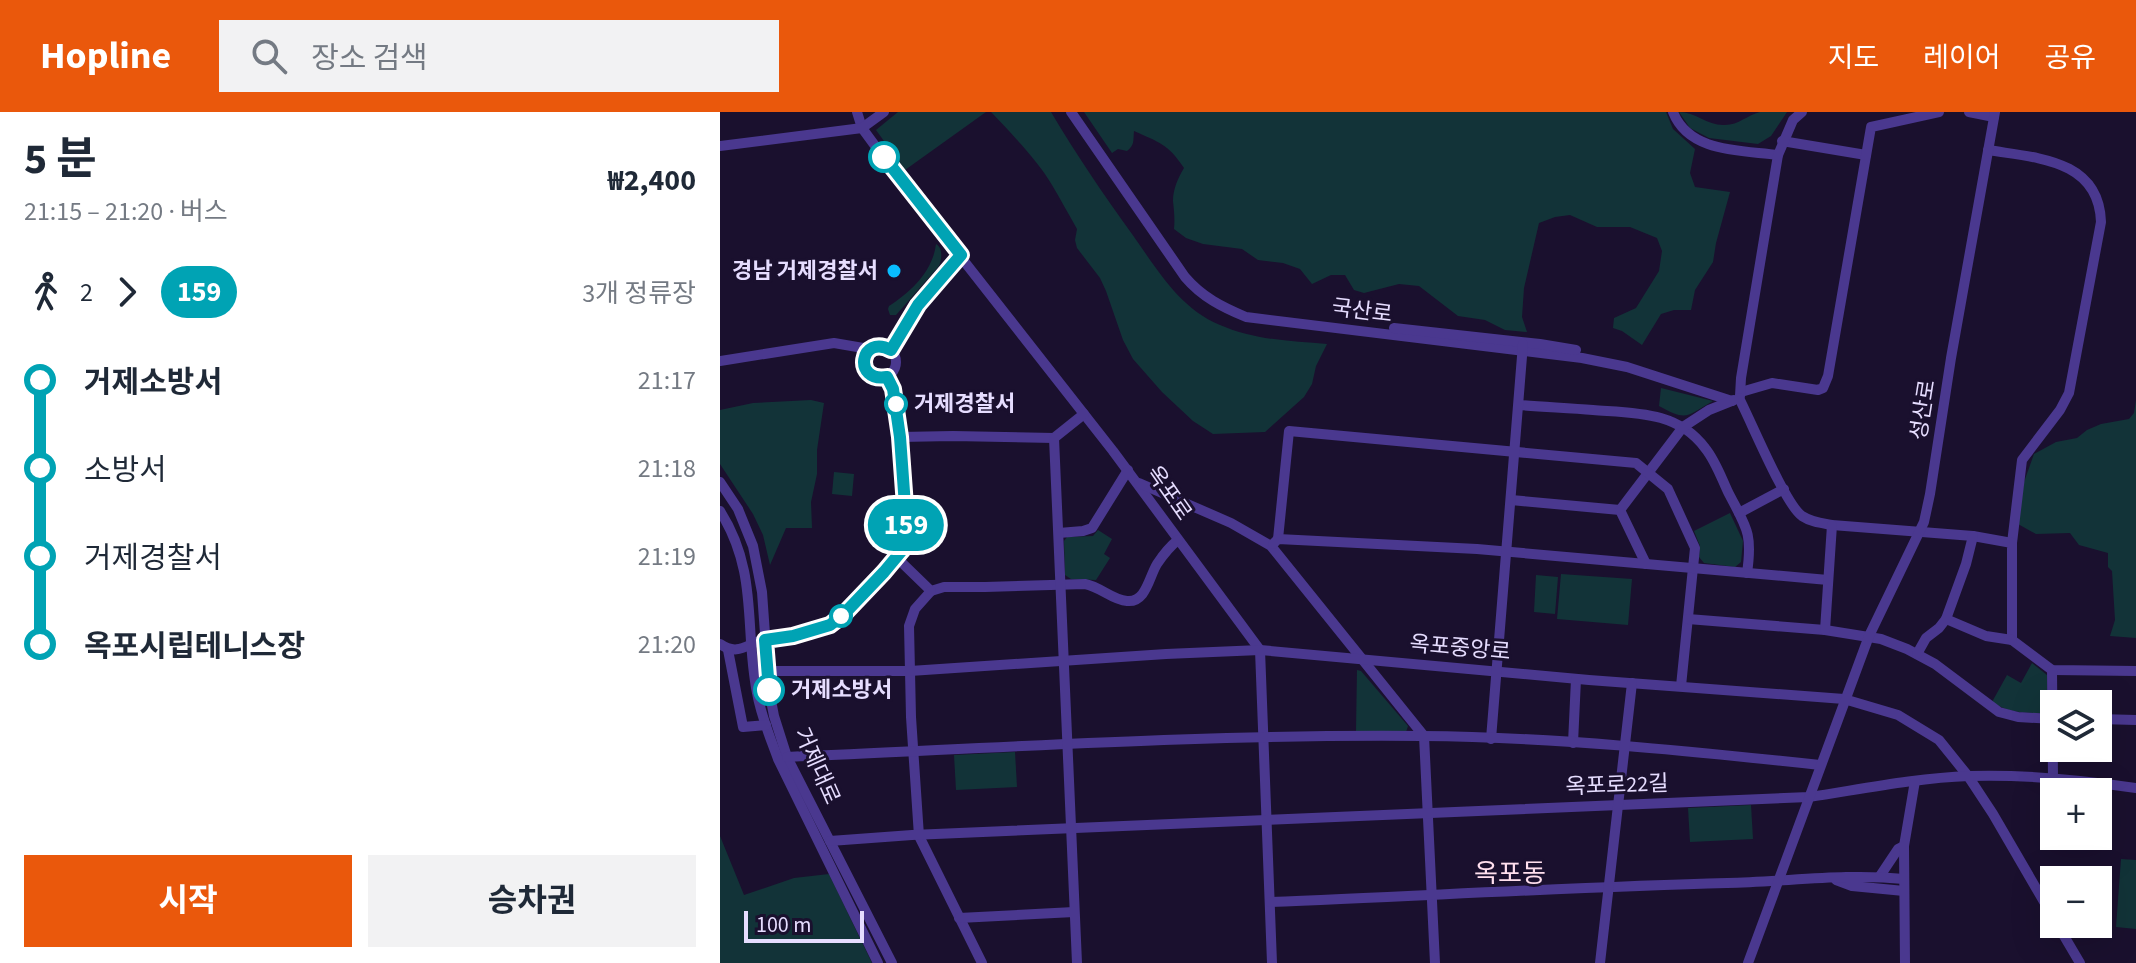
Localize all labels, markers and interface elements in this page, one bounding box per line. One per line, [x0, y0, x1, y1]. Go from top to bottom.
search box [219, 20, 779, 92]
text: Hopline [40, 29, 171, 83]
icon: search [247, 34, 291, 78]
text: 장소 검색 [311, 37, 428, 80]
text: 지도 [1828, 38, 1879, 78]
text: 레이어 [1923, 38, 2000, 78]
text: 공유 [2044, 38, 2096, 78]
text: 5 분 [24, 128, 97, 191]
unlabelled marker [869, 142, 899, 172]
text: ₩2,400 [608, 159, 696, 202]
text: 21:15 – 21:20 · 버스 [24, 193, 228, 230]
place label: 경남 거제경찰서 [732, 255, 878, 287]
marker: 경남 거제경찰서 [885, 262, 903, 280]
icon: walk [24, 270, 68, 314]
icon: forward [105, 270, 149, 314]
text: 159 [177, 272, 221, 312]
text: 2 [80, 274, 93, 311]
text: 3개 정류장 [582, 275, 696, 312]
street label: 국산로 [1330, 291, 1394, 331]
text: 거제소방서 [84, 361, 222, 404]
text: 21:17 [638, 362, 696, 399]
street label: 성산로 [1902, 378, 1944, 442]
place label: 거제경찰서 [914, 388, 1015, 420]
marker: 거제경찰서 [885, 393, 907, 415]
text: 소방서 [84, 449, 167, 492]
text: 21:18 [638, 450, 696, 487]
street label: 옥포로 [1138, 459, 1200, 527]
line badge: 159 [860, 499, 952, 551]
text: 159 [884, 505, 928, 545]
text: 거제경찰서 [84, 537, 222, 580]
text: 21:19 [638, 538, 696, 575]
unlabelled marker [830, 605, 852, 627]
text: 옥포시립테니스장 [84, 625, 305, 668]
text: 21:20 [638, 626, 696, 663]
street label: 옥포중앙로 [1408, 628, 1512, 668]
place label: 거제소방서 [791, 674, 892, 706]
marker: 거제소방서 [754, 675, 784, 705]
map controls [2040, 690, 2112, 938]
button: layers [2040, 690, 2112, 762]
street label: 거제대로 [786, 723, 848, 809]
street label: 옥포로22길 [1565, 767, 1669, 803]
button: + [2040, 778, 2112, 850]
button: 시작 [24, 855, 352, 947]
button: 승차권 [368, 855, 696, 947]
district label: 옥포동 [1474, 855, 1546, 892]
button: − [2040, 866, 2112, 938]
scale bar [744, 907, 864, 943]
text: 100 m [756, 909, 811, 941]

